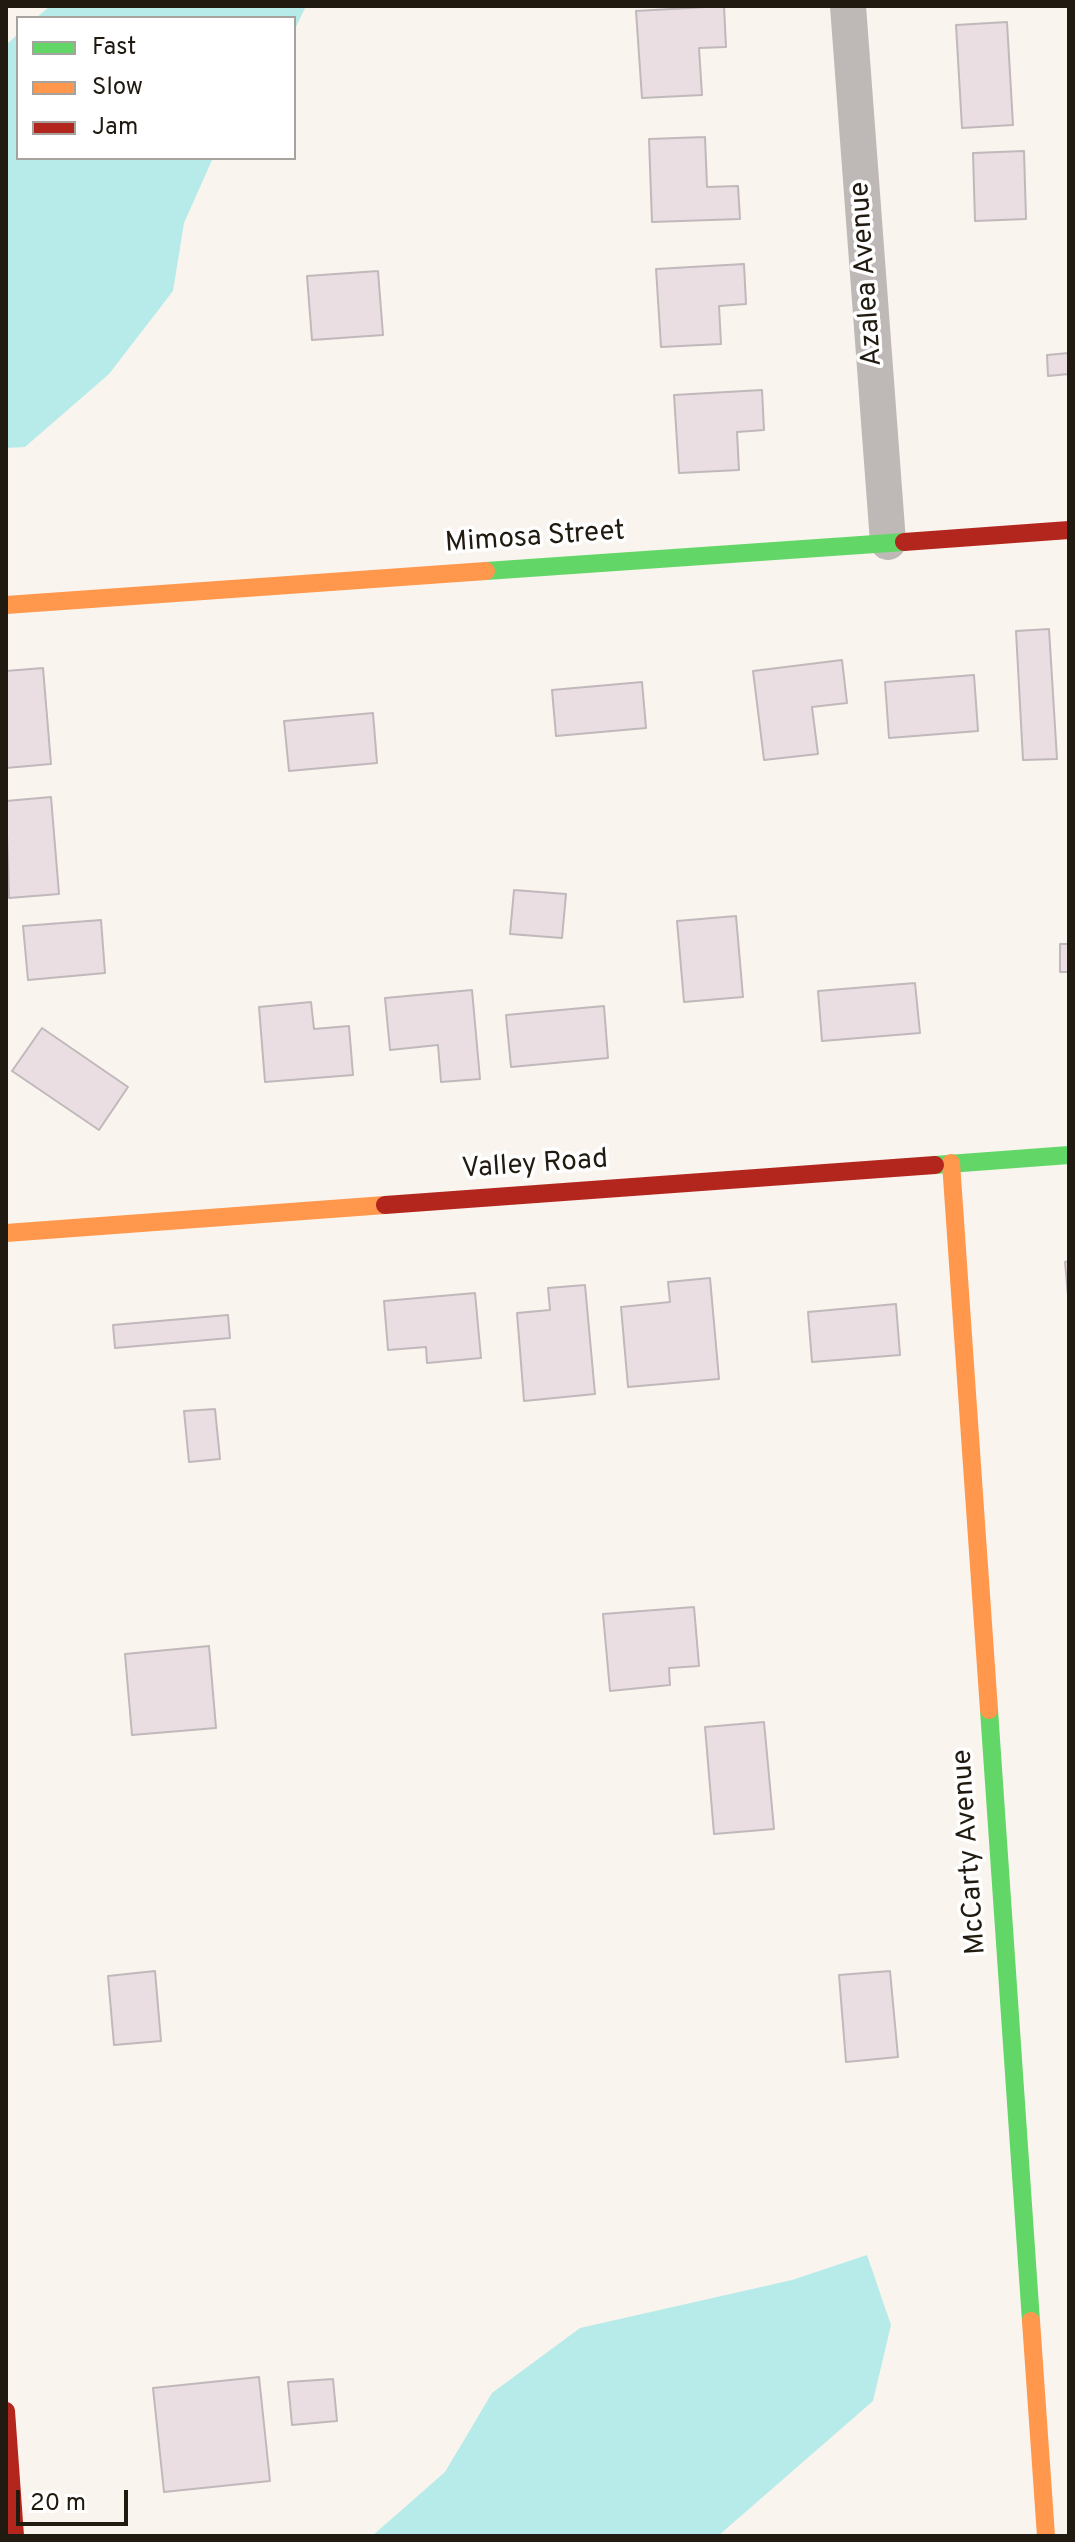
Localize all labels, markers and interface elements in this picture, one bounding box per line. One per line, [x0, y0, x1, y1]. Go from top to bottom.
legend [16, 16, 296, 160]
text: Fast [92, 33, 136, 63]
text: Slow [92, 73, 143, 103]
text: Jam [92, 113, 138, 143]
street label: Azalea Avenue [845, 181, 891, 367]
street label: Mimosa Street [444, 516, 626, 562]
street label: Valley Road [461, 1144, 609, 1188]
street label: McCarty Avenue [947, 1748, 995, 1956]
scale bar [20, 2474, 132, 2524]
text: 20 m [30, 2489, 86, 2519]

